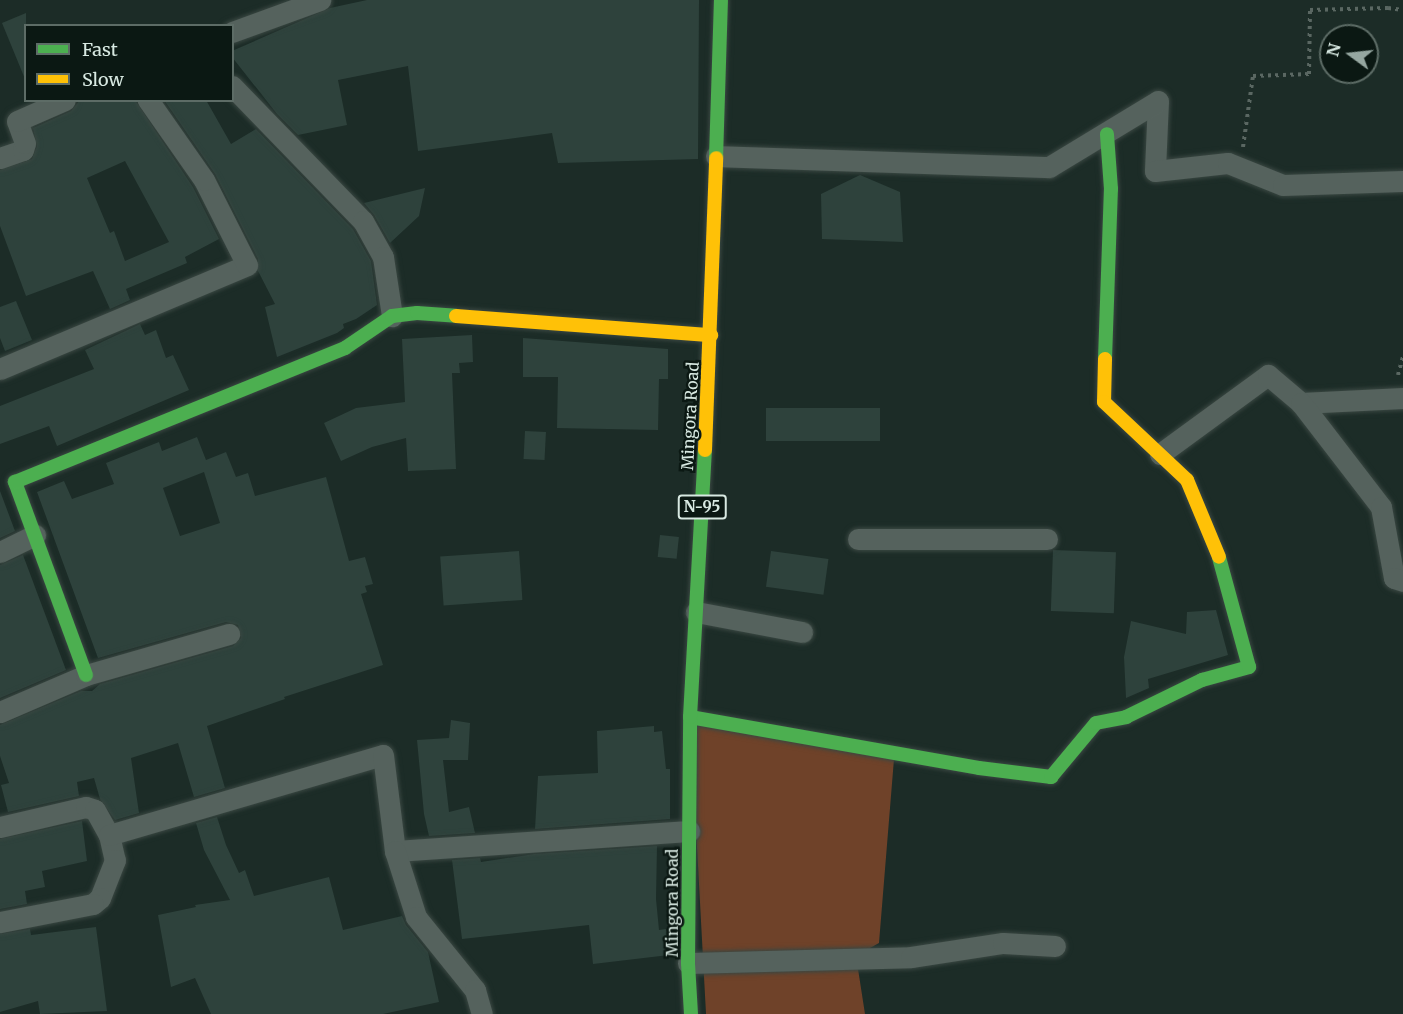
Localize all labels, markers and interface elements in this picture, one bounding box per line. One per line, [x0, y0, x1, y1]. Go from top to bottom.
legend [24, 24, 234, 102]
north arrow [1319, 24, 1379, 84]
text: Fast [82, 38, 118, 61]
text: N [1322, 41, 1345, 59]
text: Slow [82, 68, 124, 91]
street label: Mingora Road [678, 361, 702, 471]
road number: N-95 [676, 495, 728, 519]
street label: Mingora Road [662, 849, 682, 957]

